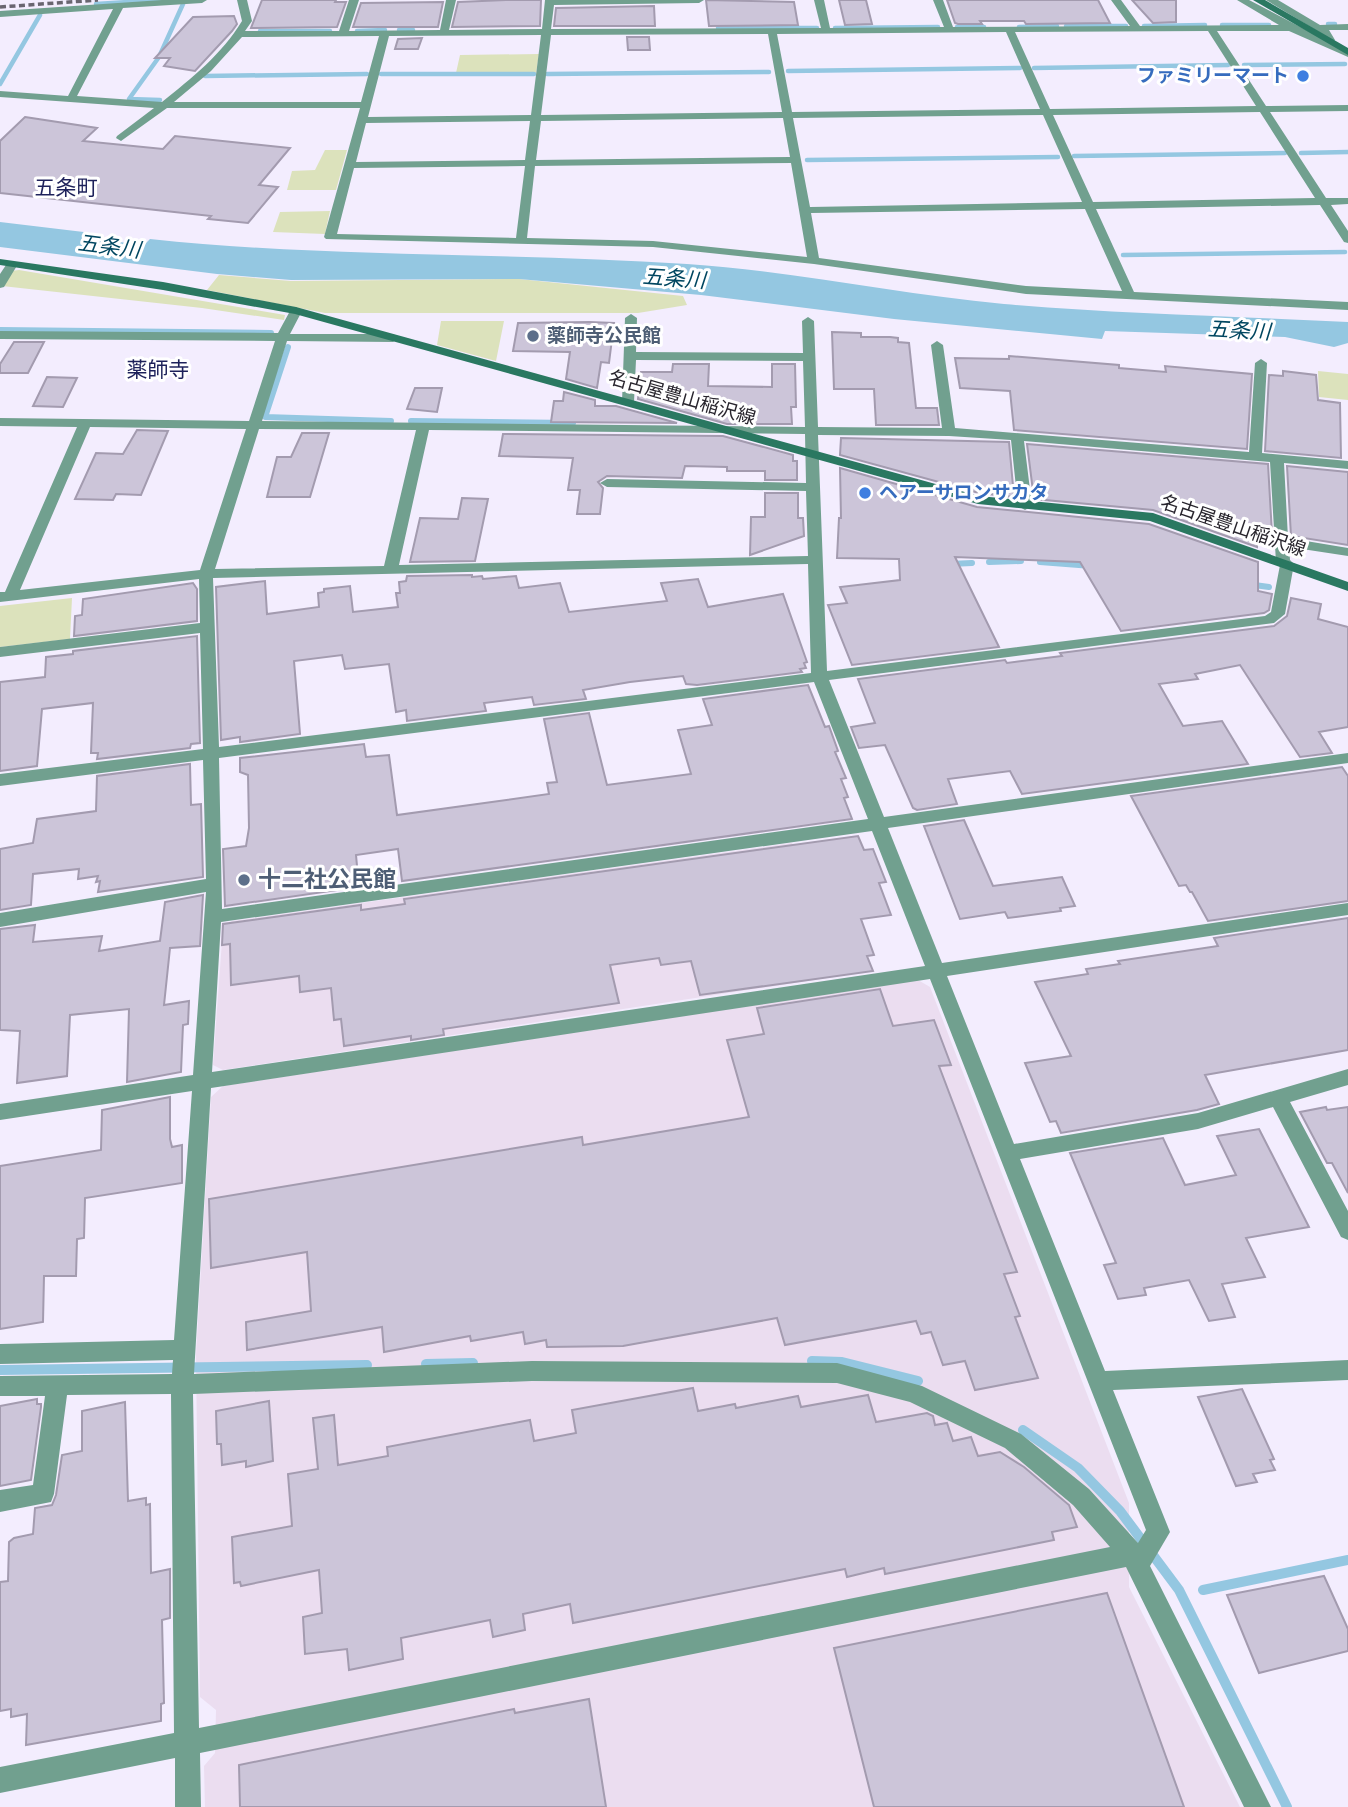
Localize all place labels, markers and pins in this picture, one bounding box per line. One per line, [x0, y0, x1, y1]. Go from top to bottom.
place label: ファミリーマート [1137, 65, 1289, 87]
marker: ファミリーマート [1295, 68, 1311, 84]
place label: 薬師寺公民館 [547, 325, 661, 347]
marker: 薬師寺公民館 [525, 328, 541, 344]
place label: ヘアーサロンサカタ [879, 482, 1048, 504]
marker: ヘアーサロンサカタ [857, 485, 873, 501]
place label: 十二社公民館 [258, 866, 396, 894]
marker: 十二社公民館 [236, 872, 252, 888]

